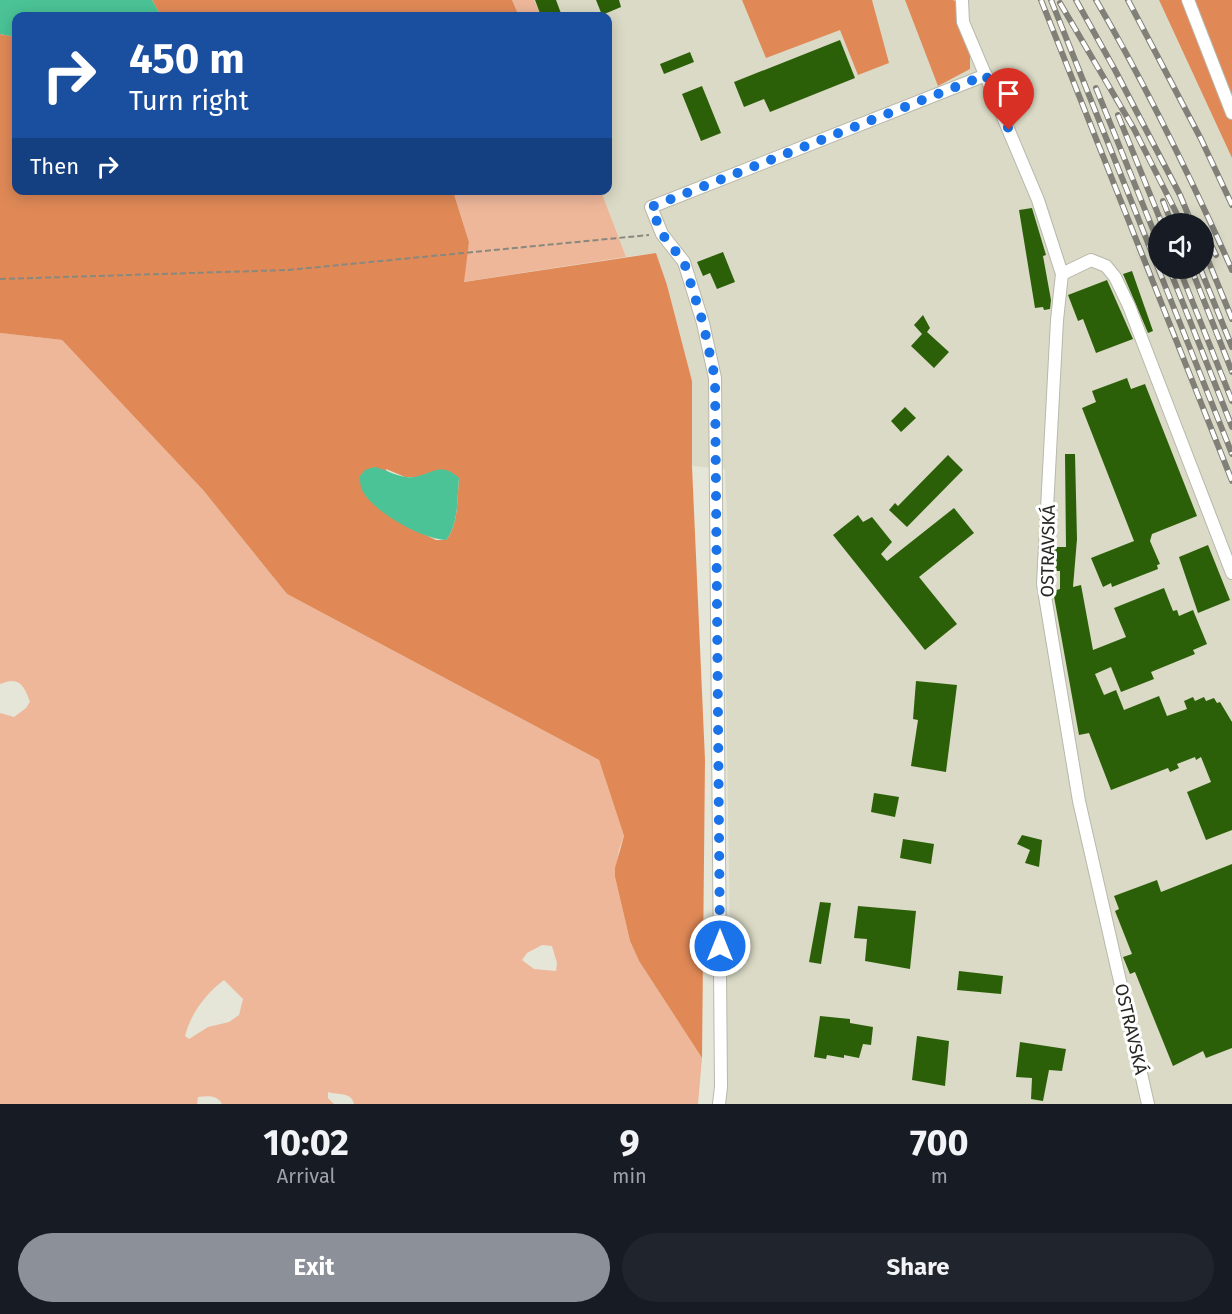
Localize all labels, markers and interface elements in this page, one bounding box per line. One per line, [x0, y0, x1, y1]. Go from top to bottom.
text: 450 m [129, 34, 245, 84]
icon: right [30, 36, 108, 114]
pin [983, 68, 1034, 130]
icon: arrive [992, 77, 1025, 110]
text: Turn right [129, 85, 249, 117]
icon: right [91, 150, 124, 183]
text: Then [30, 153, 79, 180]
map controls [1148, 213, 1214, 279]
button: sound [1148, 213, 1214, 279]
street label: OSTRAVSKÁ [1035, 504, 1060, 597]
position arrow [688, 914, 752, 978]
street label: OSTRAVSKÁ [1110, 981, 1153, 1077]
text: 10:02 [263, 1121, 349, 1165]
text: 9 [619, 1121, 640, 1165]
text: 700 [910, 1121, 969, 1165]
text: Arrival [277, 1164, 335, 1188]
text: min [612, 1164, 647, 1188]
text: m [931, 1164, 948, 1188]
button: Exit [18, 1233, 610, 1302]
button: Share [622, 1233, 1214, 1302]

